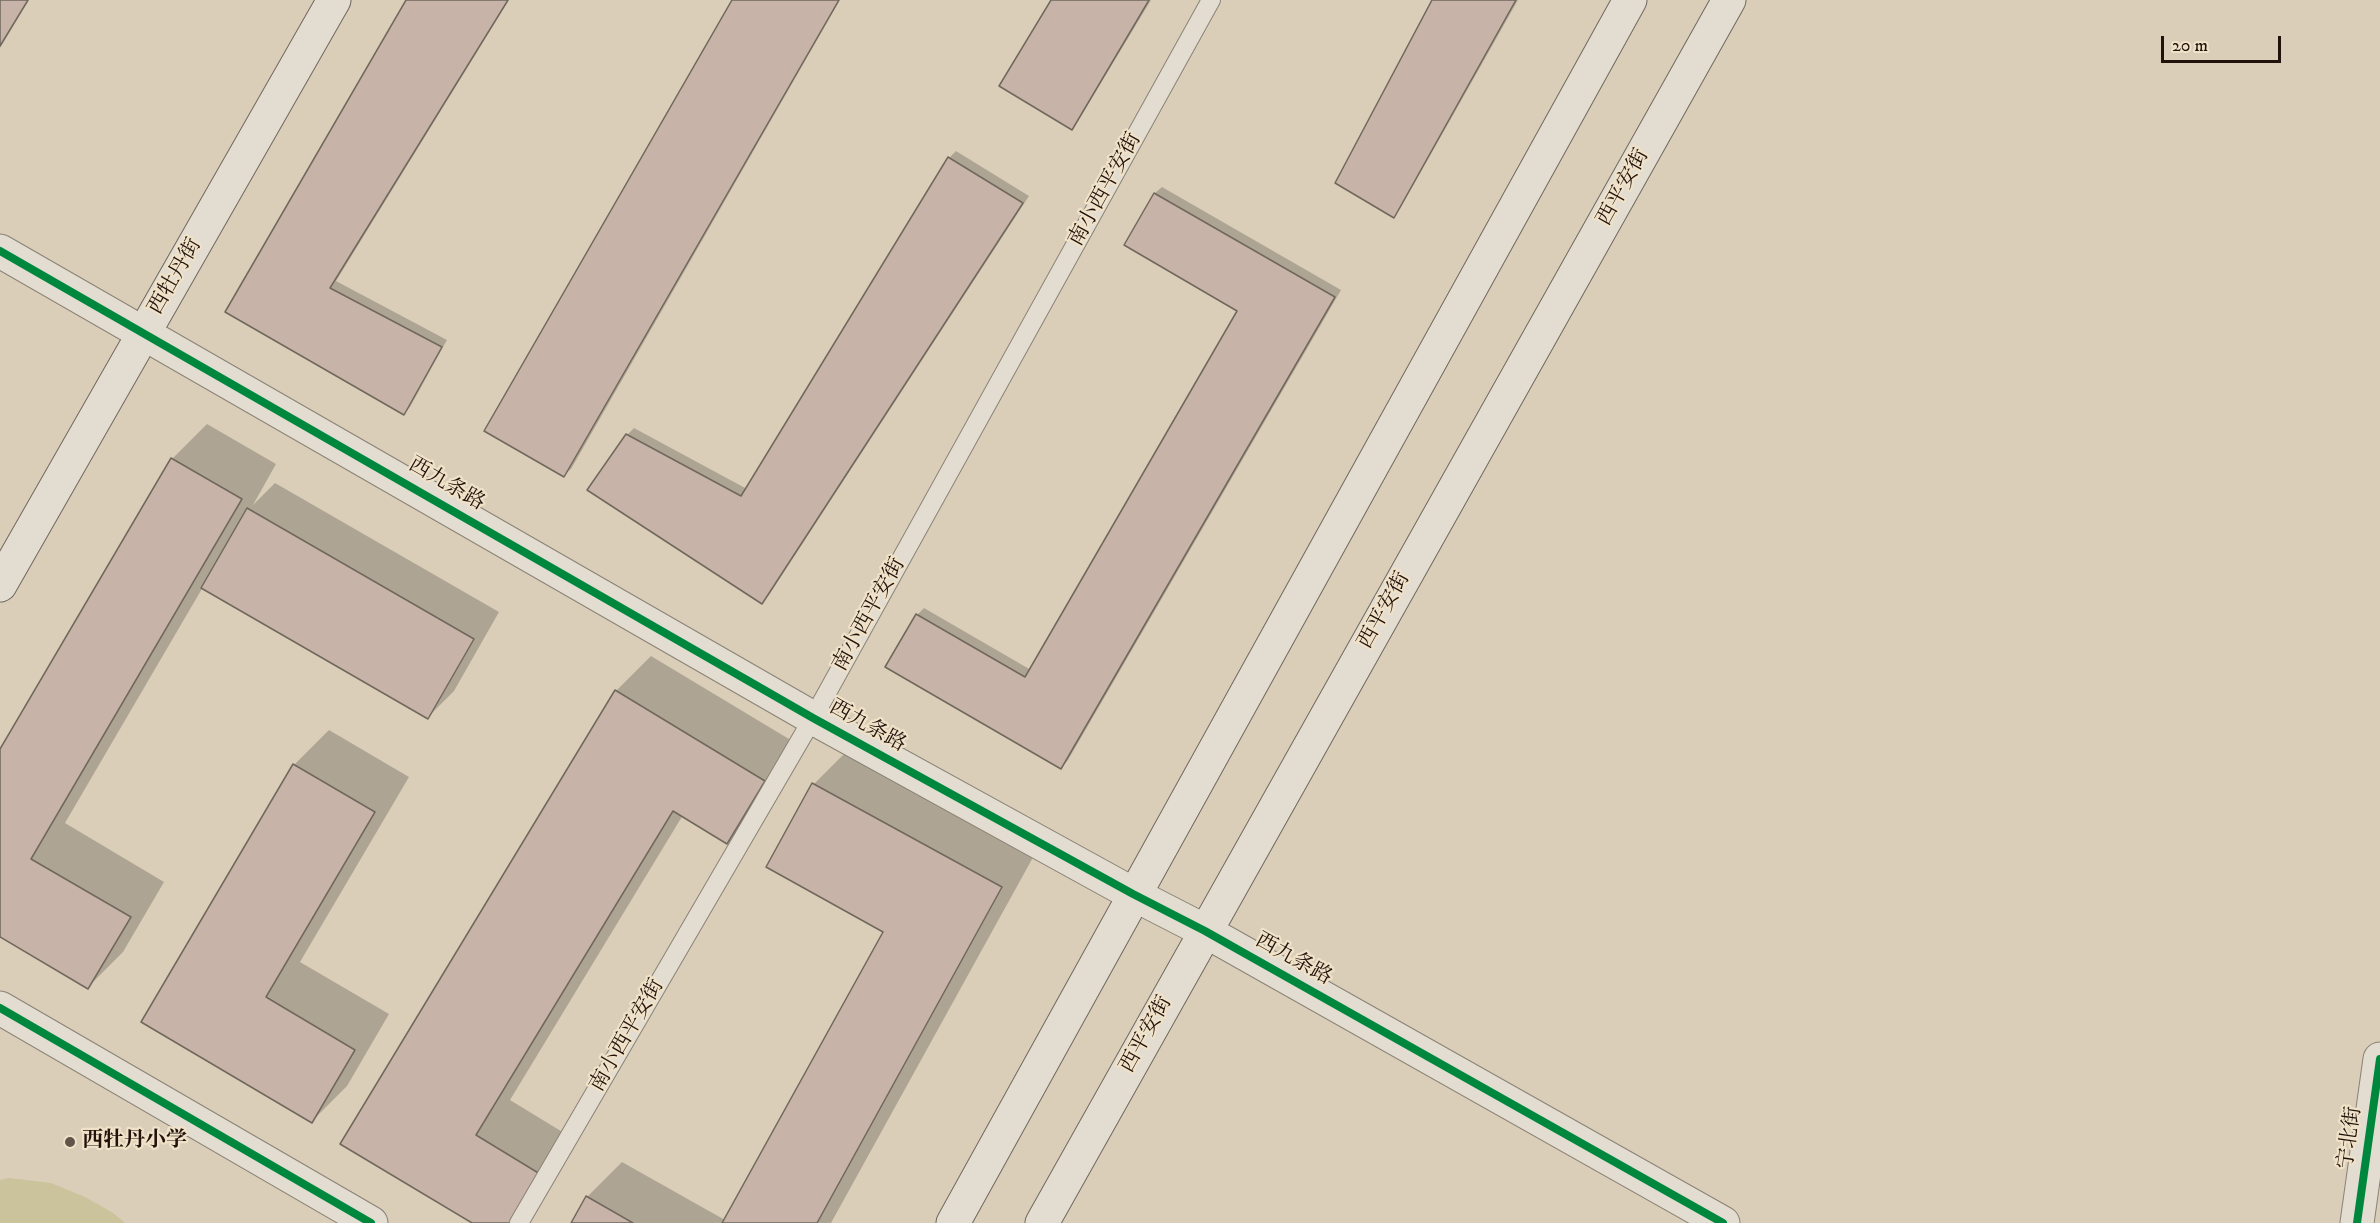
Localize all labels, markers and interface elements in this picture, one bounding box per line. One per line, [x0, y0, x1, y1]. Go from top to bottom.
scale bar [2164, 24, 2284, 62]
text: 20 m [2172, 35, 2208, 57]
street label: 南小西平安街 [1064, 129, 1148, 251]
street label: 西平安街 [1593, 145, 1655, 231]
street label: 西牡丹街 [144, 234, 208, 320]
street label: 西九条路 [403, 453, 489, 517]
street label: 南小西平安街 [828, 554, 912, 676]
street label: 西平安街 [1354, 568, 1416, 654]
street label: 西九条路 [824, 696, 910, 758]
street label: 西九条路 [1250, 929, 1336, 991]
street label: 南小西平安街 [586, 975, 670, 1097]
street label: 西平安街 [1116, 992, 1178, 1078]
street label: 宁北街 [2334, 1105, 2368, 1171]
place label: 西牡丹小学 [82, 1129, 187, 1155]
marker: 西牡丹小学 [63, 1135, 77, 1149]

